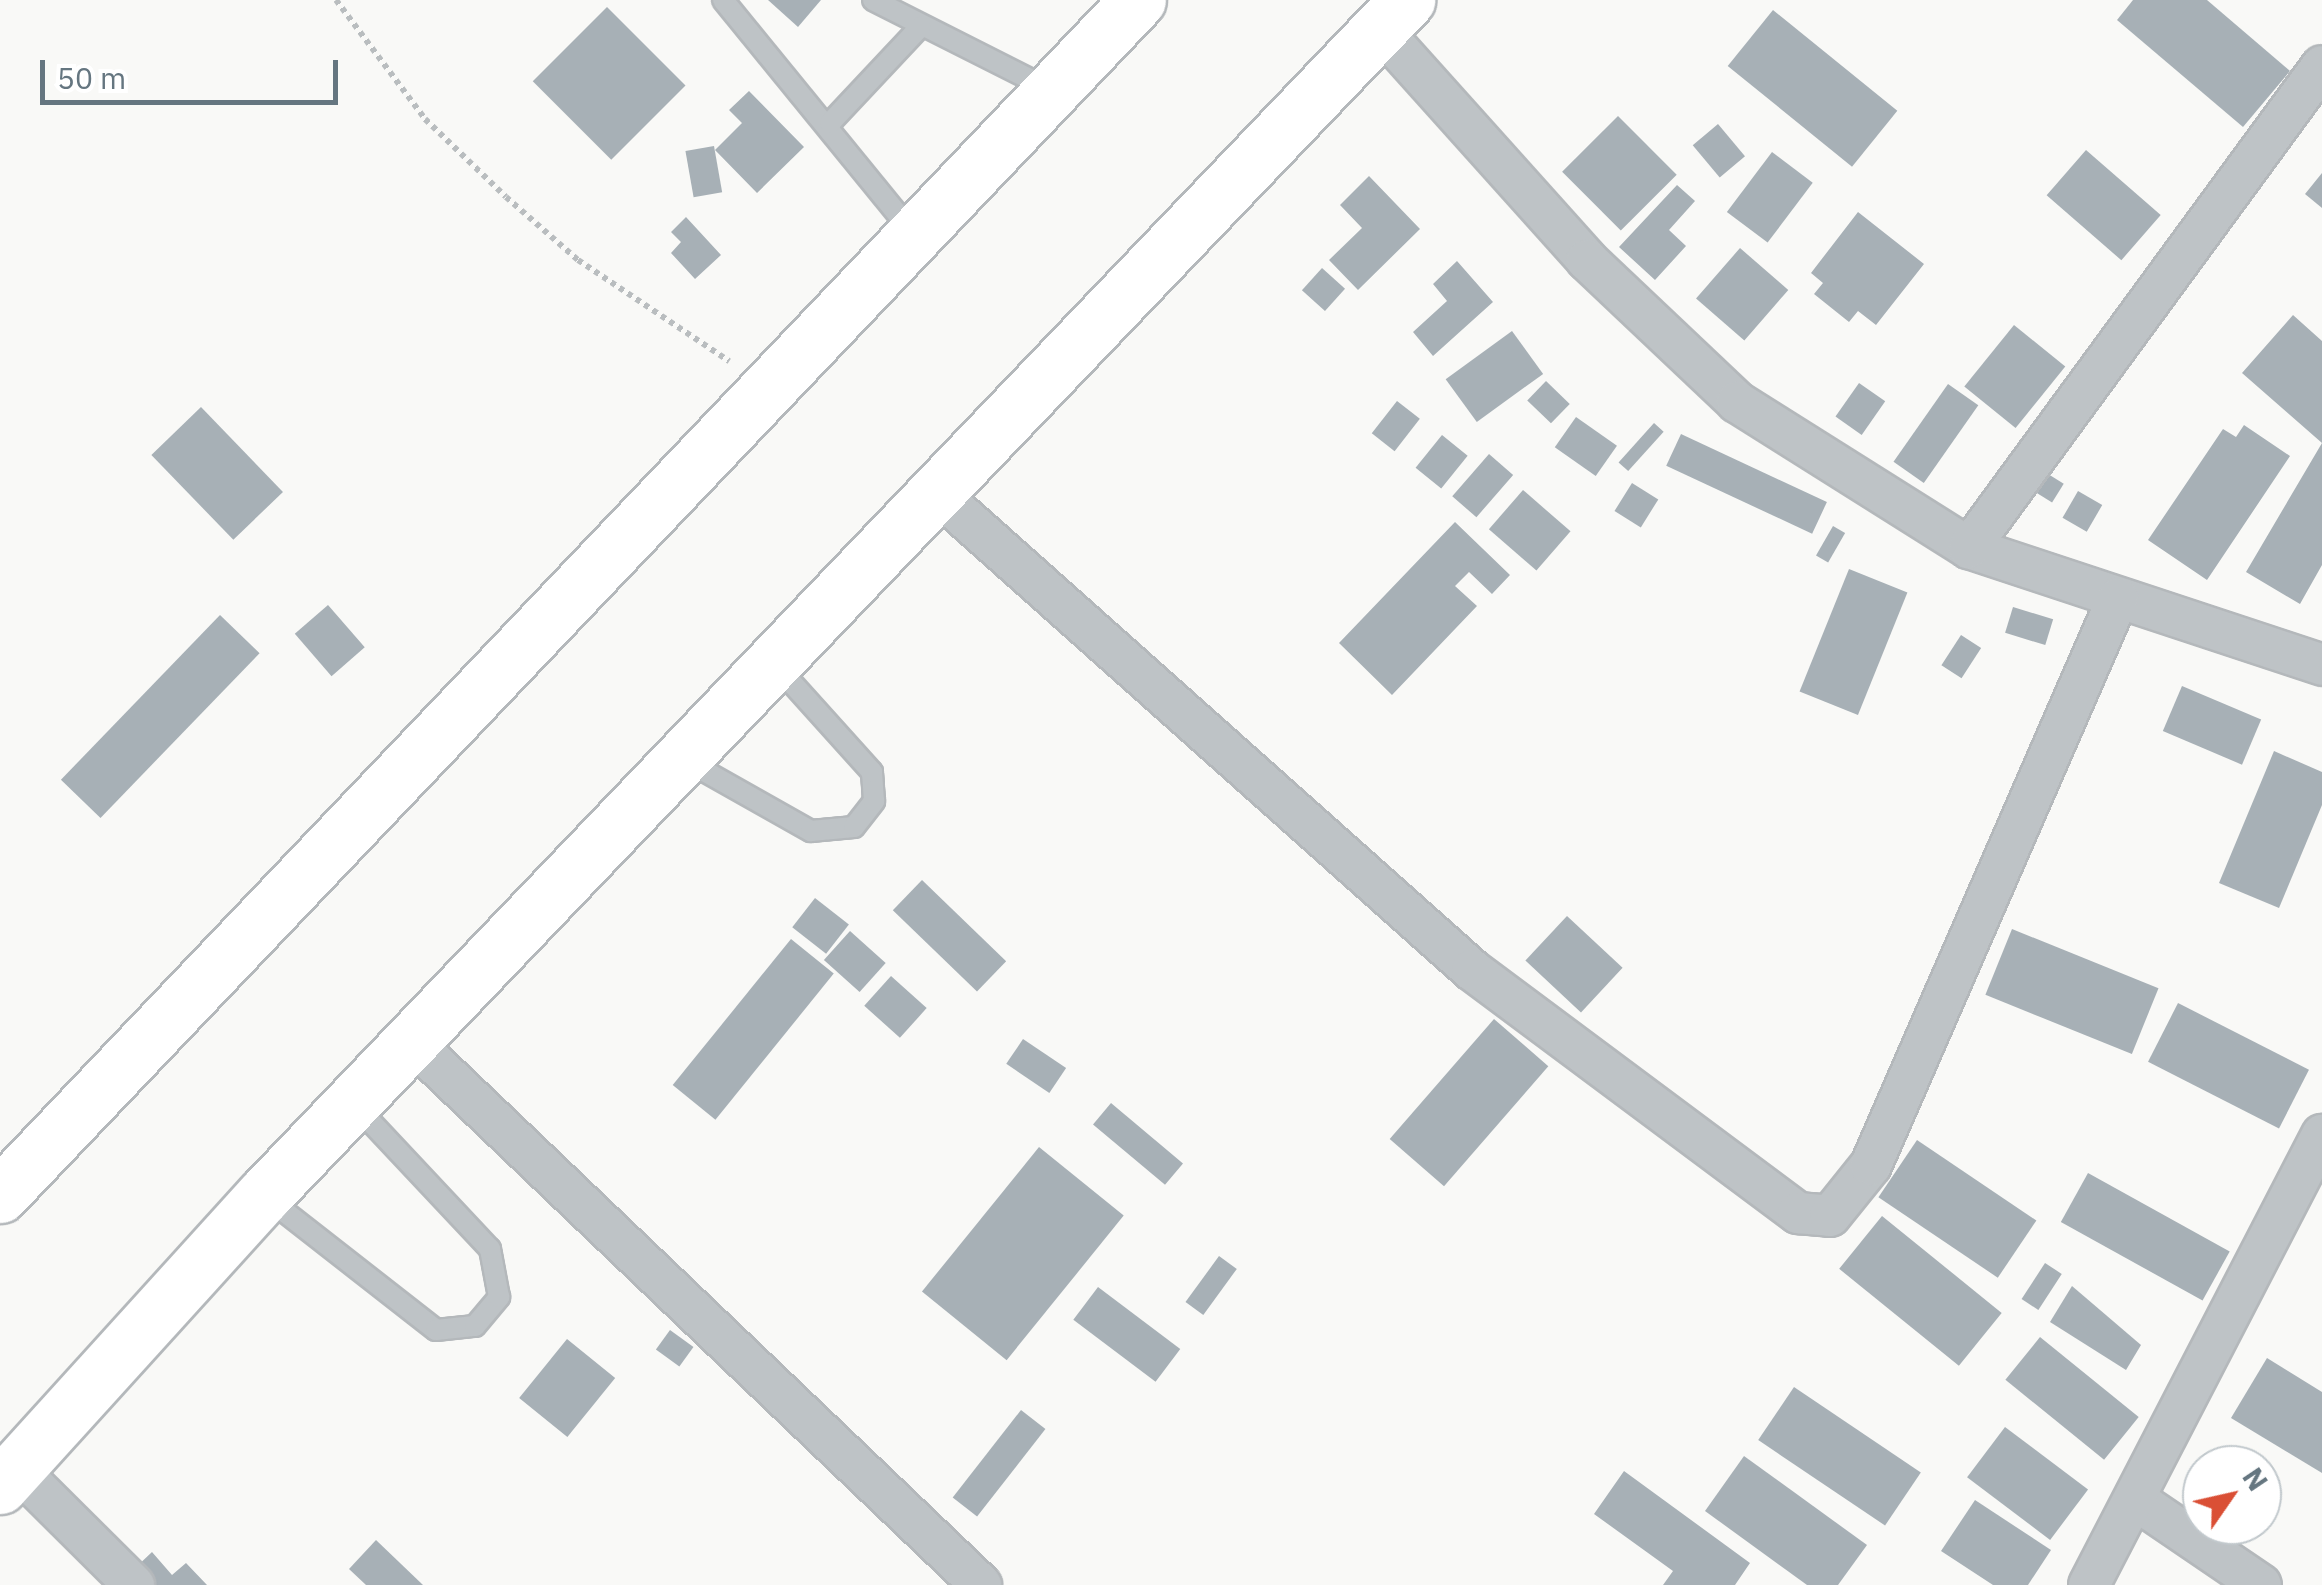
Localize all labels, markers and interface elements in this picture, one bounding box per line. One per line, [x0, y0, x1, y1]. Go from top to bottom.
scale bar [45, 40, 342, 102]
text: 50 m [57, 58, 126, 97]
north arrow [2182, 1445, 2282, 1545]
text: N [2235, 1460, 2277, 1498]

